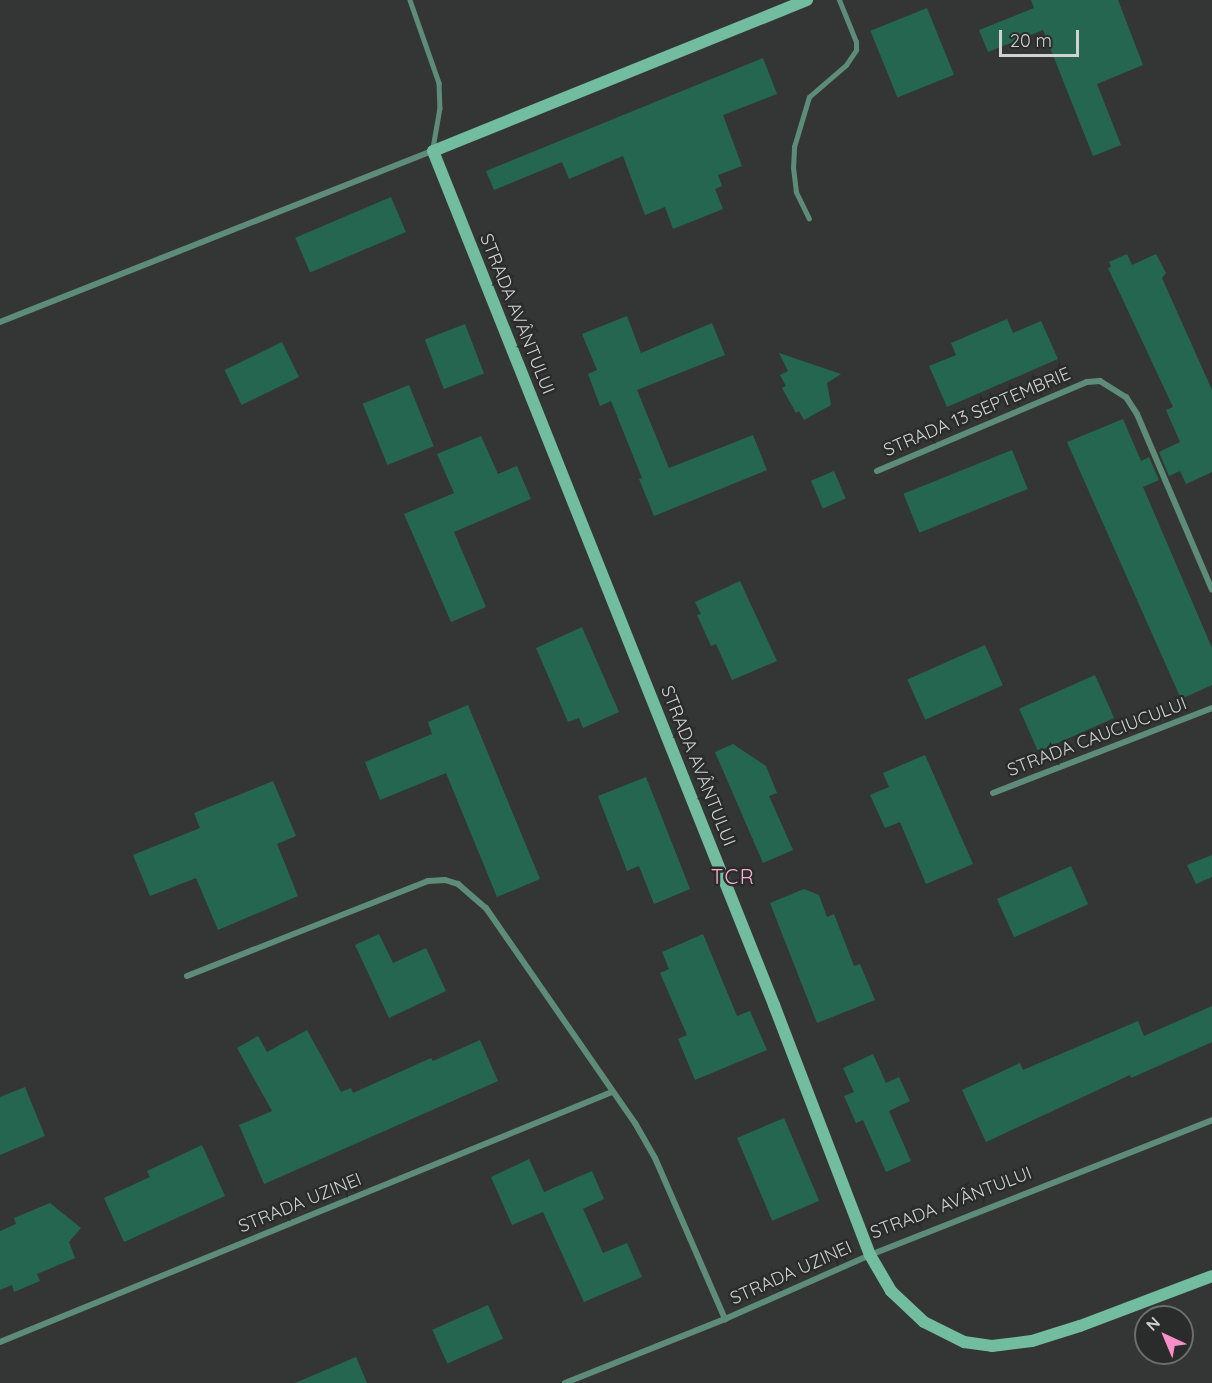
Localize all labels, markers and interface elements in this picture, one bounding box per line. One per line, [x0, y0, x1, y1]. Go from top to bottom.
scale bar [1002, 18, 1082, 56]
text: 20 m [1010, 29, 1052, 52]
street label: STRADA AVÂNTULUI [475, 231, 559, 397]
street label: STRADA 13 SEPTEMBRIE [880, 363, 1074, 461]
street label: STRADA AVÂNTULUI [656, 683, 740, 849]
street label: STRADA CAUCIUCULUI [1004, 693, 1190, 781]
district label: TCR [711, 863, 755, 889]
street label: STRADA AVÂNTULUI [867, 1162, 1035, 1244]
street label: STRADA UZINEI [235, 1168, 365, 1238]
street label: STRADA UZINEI [727, 1237, 855, 1309]
north arrow [1134, 1305, 1194, 1365]
text: N [1142, 1312, 1164, 1335]

